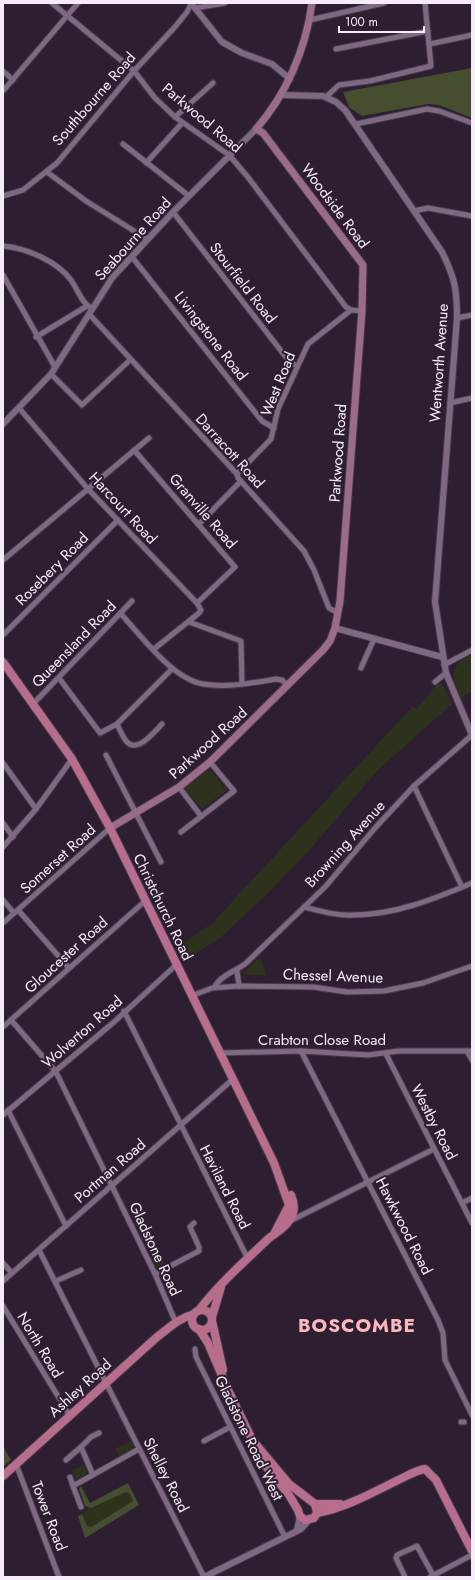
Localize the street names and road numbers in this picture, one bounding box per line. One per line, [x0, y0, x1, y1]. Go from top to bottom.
street label: Southbourne Road [47, 47, 141, 151]
street label: Parkwood Road [157, 78, 247, 158]
street label: Woodside Road [296, 159, 374, 253]
street label: Seabourne Road [90, 192, 176, 286]
street label: Stourfield Road [204, 238, 282, 328]
street label: Livingstone Road [169, 287, 253, 385]
street label: Wentworth Avenue [424, 303, 454, 423]
street label: West Road [255, 348, 301, 420]
street label: Parkwood Road [324, 403, 352, 503]
street label: Darracott Road [190, 409, 270, 493]
street label: Harcourt Road [84, 467, 162, 549]
street label: Granville Road [164, 468, 242, 554]
street label: Rosebery Road [10, 527, 94, 611]
street label: Queensland Road [27, 596, 121, 692]
street label: Parkwood Road [164, 702, 252, 784]
street label: Browning Avenue [300, 795, 390, 893]
street label: Somerset Road [15, 819, 101, 899]
street label: Christchurch Road [128, 850, 198, 964]
street label: Gloucester Road [19, 912, 113, 998]
street label: Chessel Avenue [282, 963, 384, 989]
street label: Wolverton Road [37, 991, 127, 1073]
street label: Crabton Close Road [258, 1029, 386, 1051]
street label: Westby Road [405, 1080, 463, 1164]
street label: Portman Road [69, 1134, 151, 1208]
street label: Haviland Road [194, 1141, 256, 1233]
street label: Hawkwood Road [370, 1173, 438, 1279]
street label: Gladstone Road [124, 1199, 186, 1299]
street label: North Road [12, 1308, 68, 1382]
street label: Ashley Road [44, 1354, 116, 1422]
street label: Gladstone Road West [209, 1372, 289, 1505]
street label: Shelley Road [138, 1434, 194, 1516]
street label: Tower Road [26, 1478, 72, 1554]

